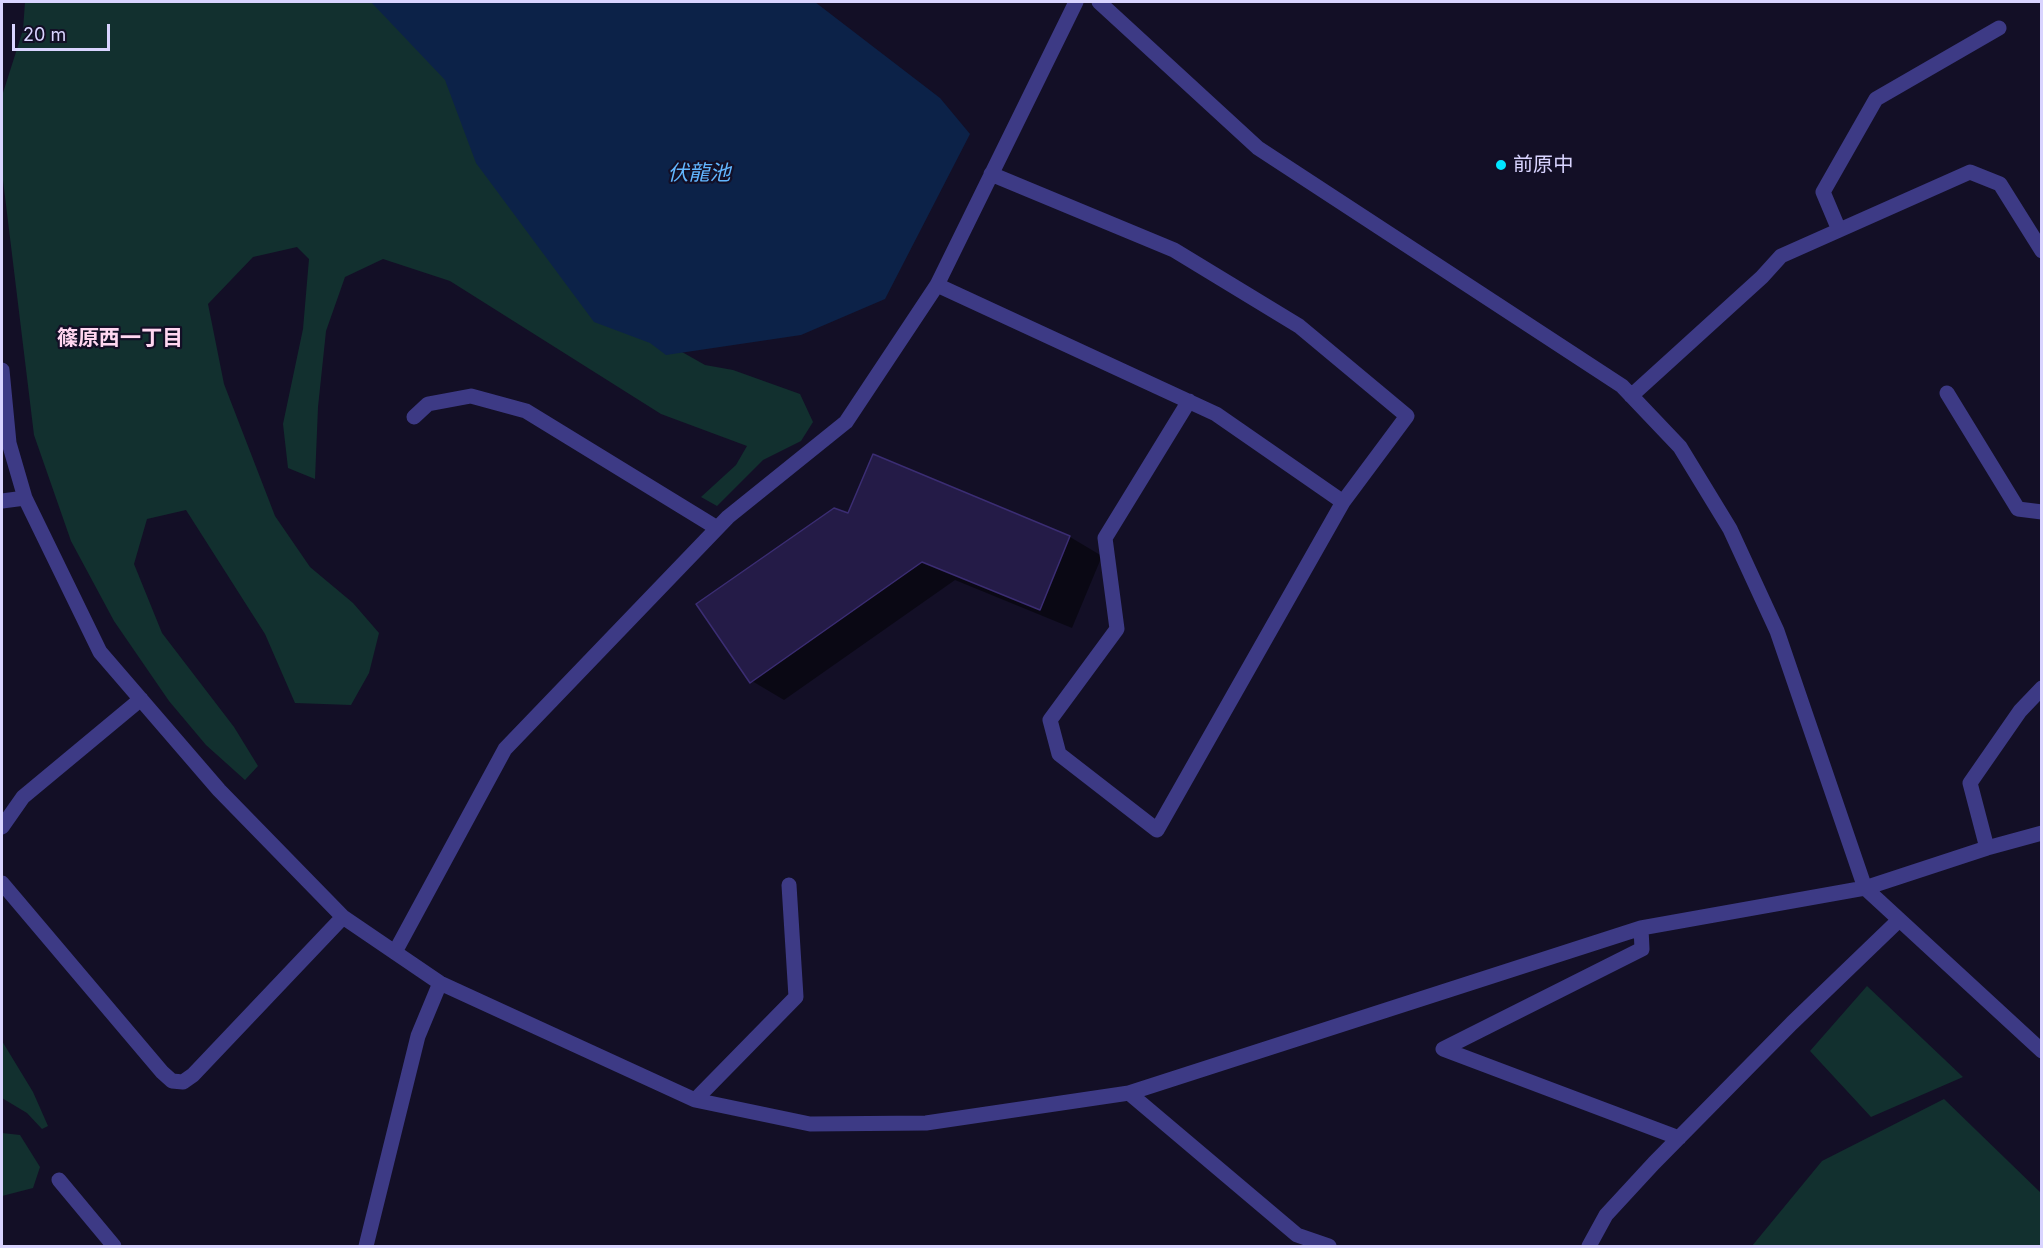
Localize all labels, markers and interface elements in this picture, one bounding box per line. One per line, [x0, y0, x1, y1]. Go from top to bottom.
scale bar [15, 12, 112, 50]
text: 20 m [23, 24, 66, 45]
place label: 前原中 [1513, 153, 1573, 177]
marker: 前原中 [1494, 158, 1508, 172]
water label: 伏龍池 [668, 161, 730, 187]
district label: 篠原西一丁目 [57, 326, 183, 352]

